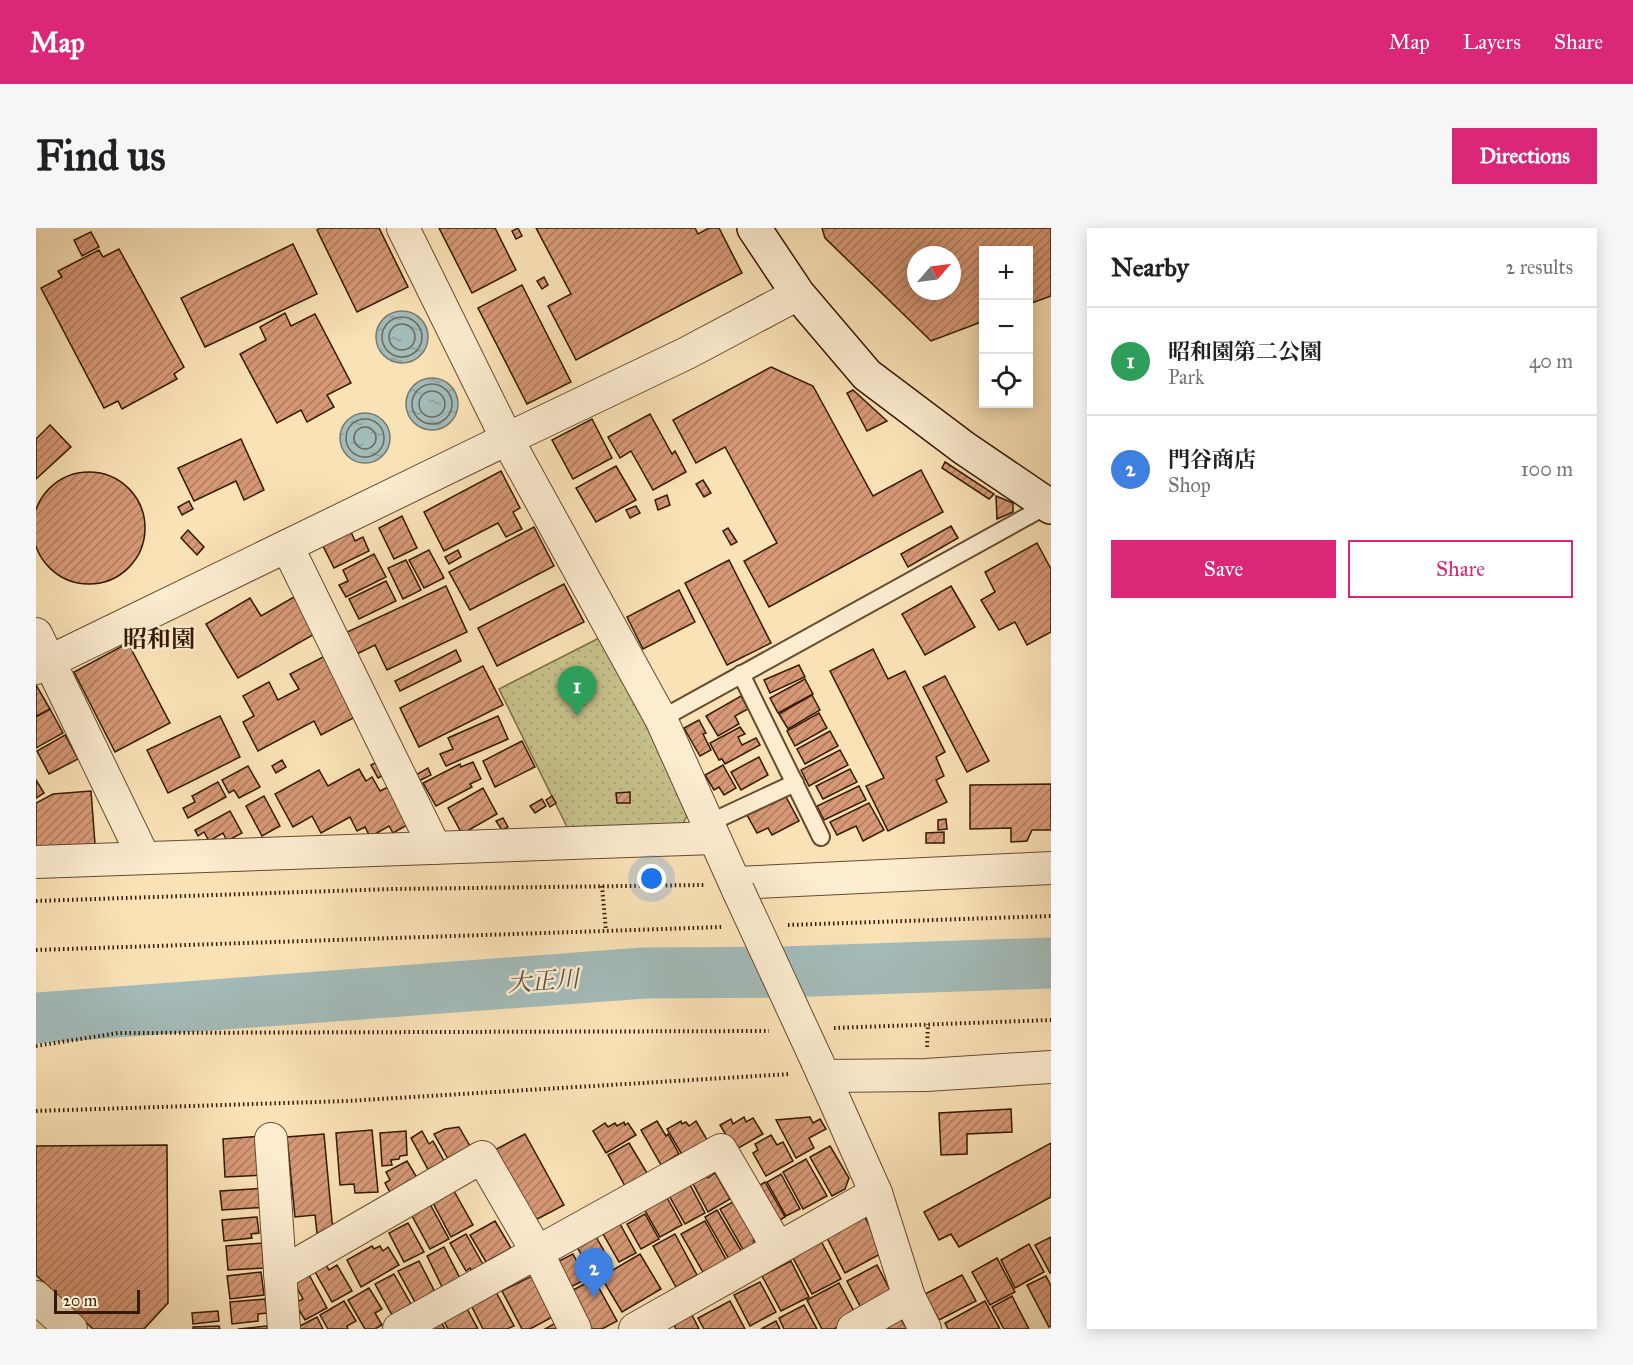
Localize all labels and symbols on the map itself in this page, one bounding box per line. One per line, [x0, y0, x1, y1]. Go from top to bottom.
north arrow [907, 246, 961, 300]
district label: 昭和園 [123, 624, 195, 654]
pin: 1 [558, 666, 596, 716]
your location [637, 864, 666, 893]
water label: 大正川 [506, 963, 583, 998]
pin: 2 [574, 1248, 614, 1298]
scale bar [54, 1287, 140, 1314]

